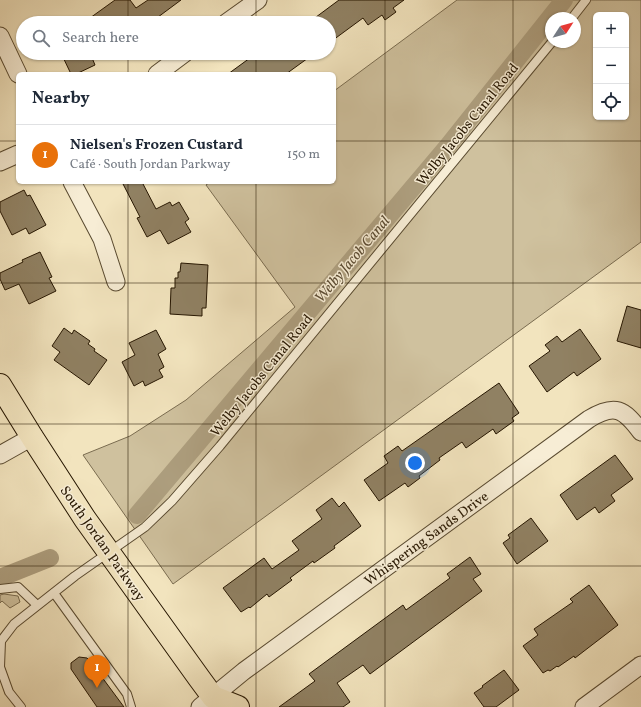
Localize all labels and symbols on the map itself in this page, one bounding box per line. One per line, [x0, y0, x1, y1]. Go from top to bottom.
north arrow [545, 12, 581, 48]
street label: Welby Jacobs Canal Road [413, 59, 524, 190]
water label: Welby Jacob Canal [311, 212, 396, 308]
street label: Welby Jacobs Canal Road [207, 310, 318, 441]
your location [405, 453, 425, 473]
street label: South Jordan Parkway [55, 482, 149, 606]
street label: Whispering Sands Drive [361, 487, 493, 591]
pin: 1 [84, 655, 110, 688]

